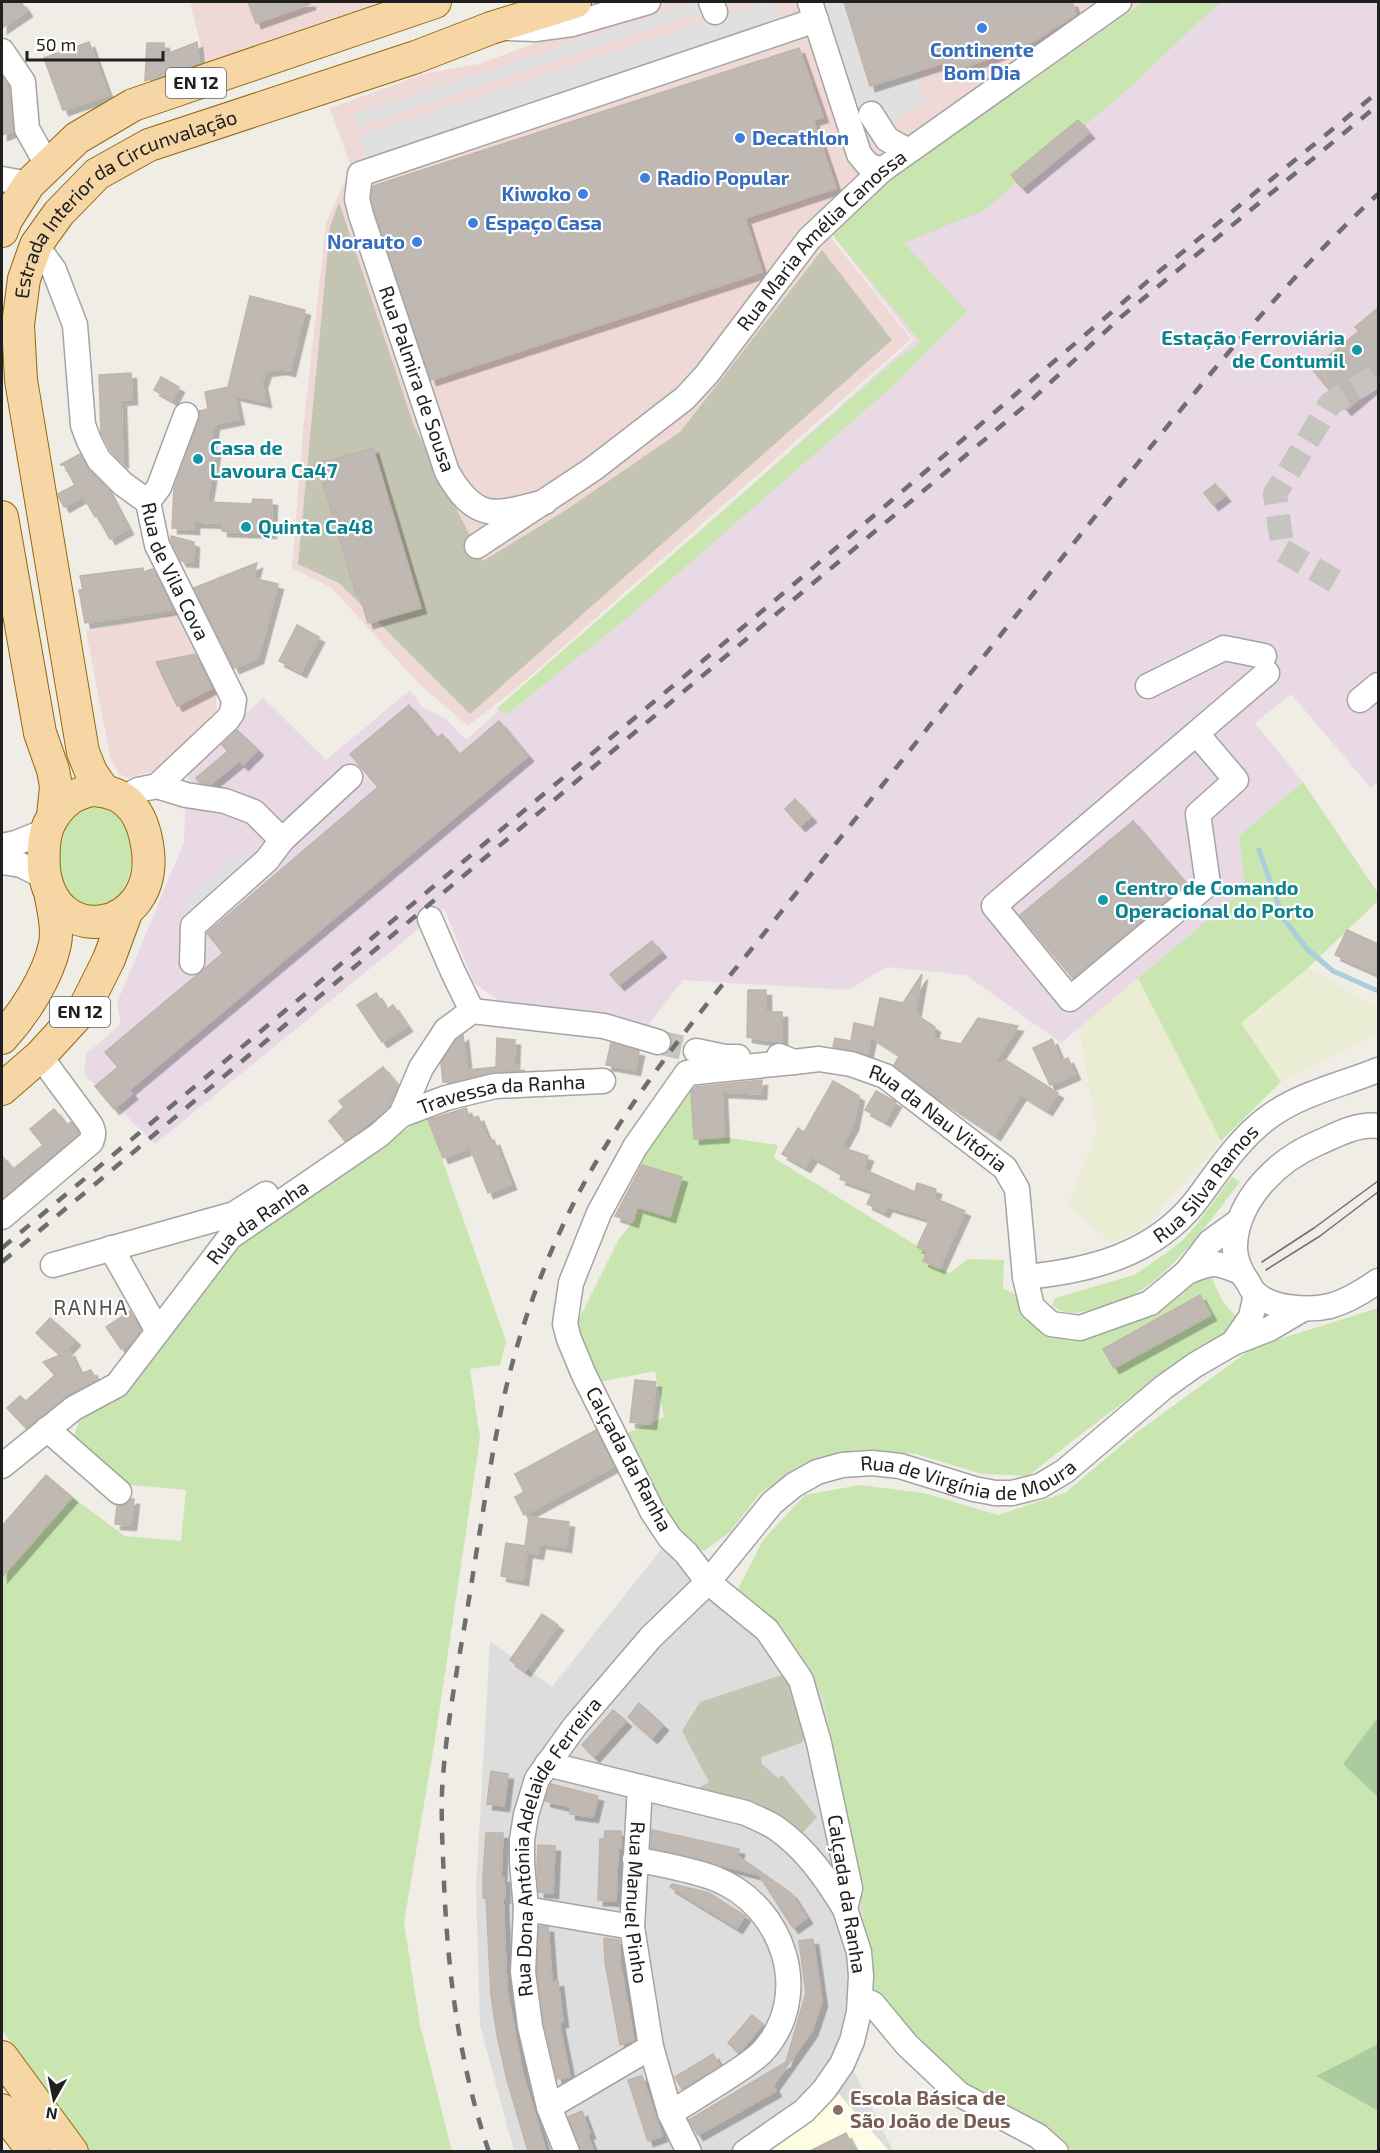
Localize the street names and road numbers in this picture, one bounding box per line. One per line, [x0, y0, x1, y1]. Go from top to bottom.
road number: EN 12 [166, 68, 226, 98]
street label: Estrada Interior da Circunvalação [9, 104, 240, 300]
street label: Rua Maria Amélia Canossa [731, 144, 910, 335]
street label: Rua Palmira de Sousa [375, 282, 461, 475]
street label: Rua de Vila Cova [137, 500, 215, 644]
road number: EN 12 [50, 997, 110, 1027]
street label: Rua da Nau Vitória [866, 1058, 1012, 1176]
street label: Travessa da Ranha [414, 1069, 586, 1119]
street label: Rua Silva Ramos [1148, 1119, 1263, 1247]
street label: Rua da Ranha [201, 1174, 312, 1269]
street label: Calçada da Ranha [581, 1382, 678, 1535]
street label: Rua de Virgínia de Moura [859, 1450, 1081, 1504]
street label: Rua Dona Antónia Adelaide Ferreira [509, 1691, 606, 1999]
street label: Calçada da Ranha [823, 1813, 872, 1975]
street label: Rua Manuel Pinho [621, 1821, 654, 1985]

